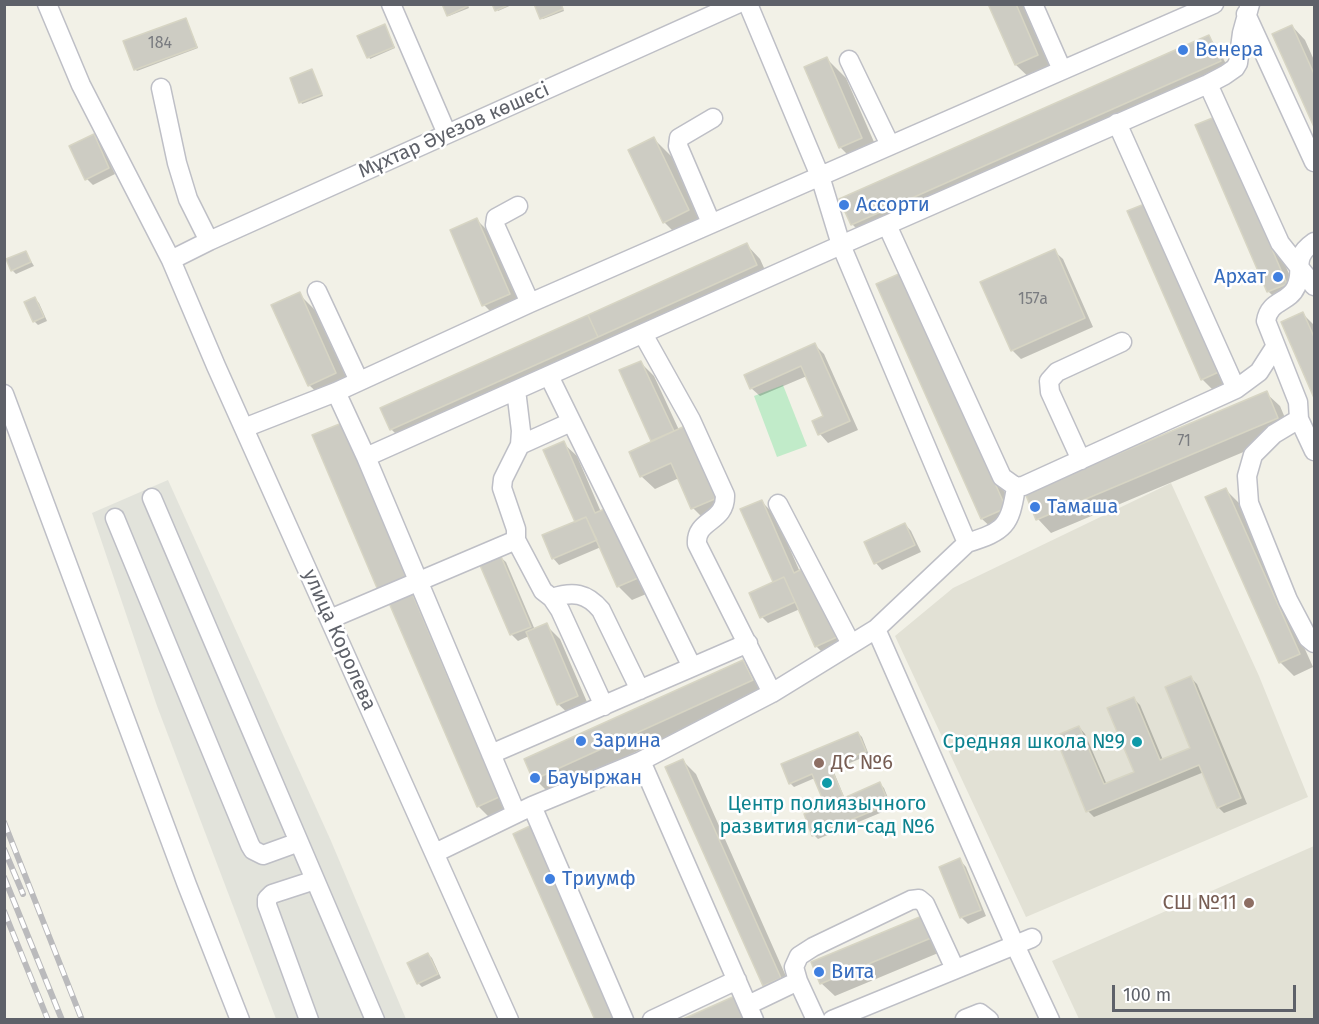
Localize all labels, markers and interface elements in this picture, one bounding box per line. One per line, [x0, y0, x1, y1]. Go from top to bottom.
house number: 184 [148, 34, 172, 54]
place label: Венера [1195, 38, 1263, 62]
marker: Венера [1176, 43, 1190, 57]
street label: Мұхтар Әуезов көшесі [355, 78, 553, 184]
place label: Ассорти [856, 193, 930, 217]
marker: Ассорти [837, 198, 851, 212]
place label: Архат [1214, 265, 1266, 289]
marker: Архат [1271, 270, 1285, 284]
house number: 157а [1018, 290, 1048, 310]
house number: 71 [1177, 432, 1191, 452]
place label: Тамаша [1047, 495, 1118, 519]
marker: Тамаша [1028, 500, 1042, 514]
street label: улица Королева [297, 566, 381, 714]
place label: Зарина [593, 729, 661, 753]
place label: Средняя школа №9 [943, 730, 1125, 754]
marker: Зарина [574, 734, 588, 748]
marker: Средняя школа №9 [1130, 735, 1144, 749]
place label: ДС №6 [831, 751, 893, 775]
marker: ДС №6 [812, 756, 826, 770]
place label: Бауыржан [547, 766, 642, 790]
marker: Бауыржан [528, 771, 542, 785]
marker: Центр полиязычного развития ясли-сад №6 [820, 776, 834, 790]
place label: Центр полиязычного развития ясли-сад №6 [719, 792, 935, 839]
place label: Триумф [562, 867, 636, 891]
marker: Триумф [543, 872, 557, 886]
place label: СШ №11 [1163, 891, 1237, 915]
marker: СШ №11 [1242, 896, 1256, 910]
place label: Вита [831, 960, 874, 984]
marker: Вита [812, 965, 826, 979]
scale bar [1115, 973, 1300, 1011]
text: 100 m [1123, 984, 1171, 1006]

